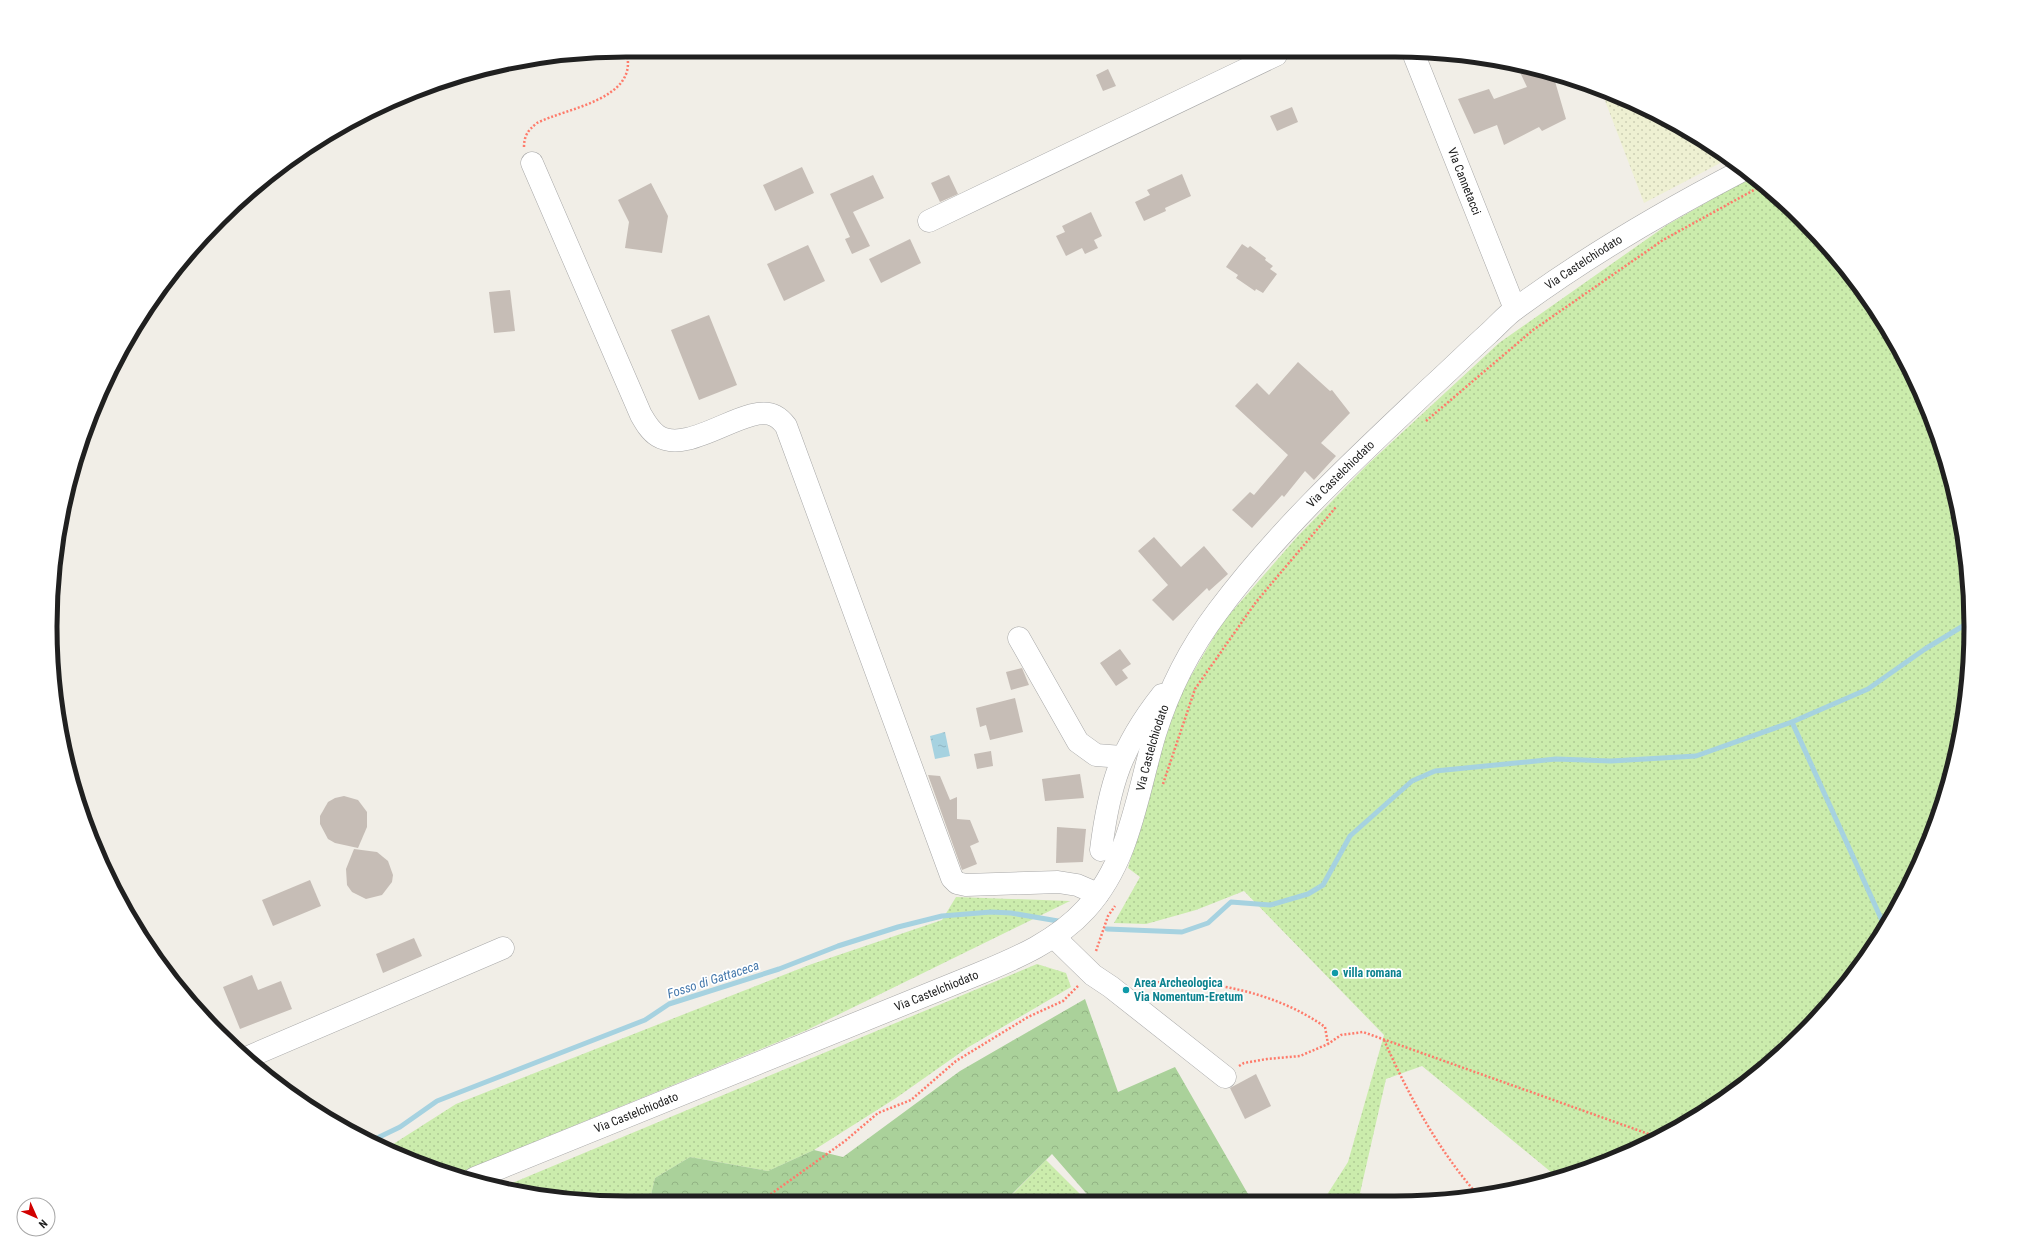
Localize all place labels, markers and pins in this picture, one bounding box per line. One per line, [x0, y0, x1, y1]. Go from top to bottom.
place label: villa romana [1343, 966, 1402, 980]
marker: villa romana [1330, 968, 1340, 978]
place label: Area Archeologica Via Nomentum-Eretum [1134, 976, 1243, 1004]
marker: Area Archeologica Via Nomentum-Eretum [1121, 985, 1131, 995]

